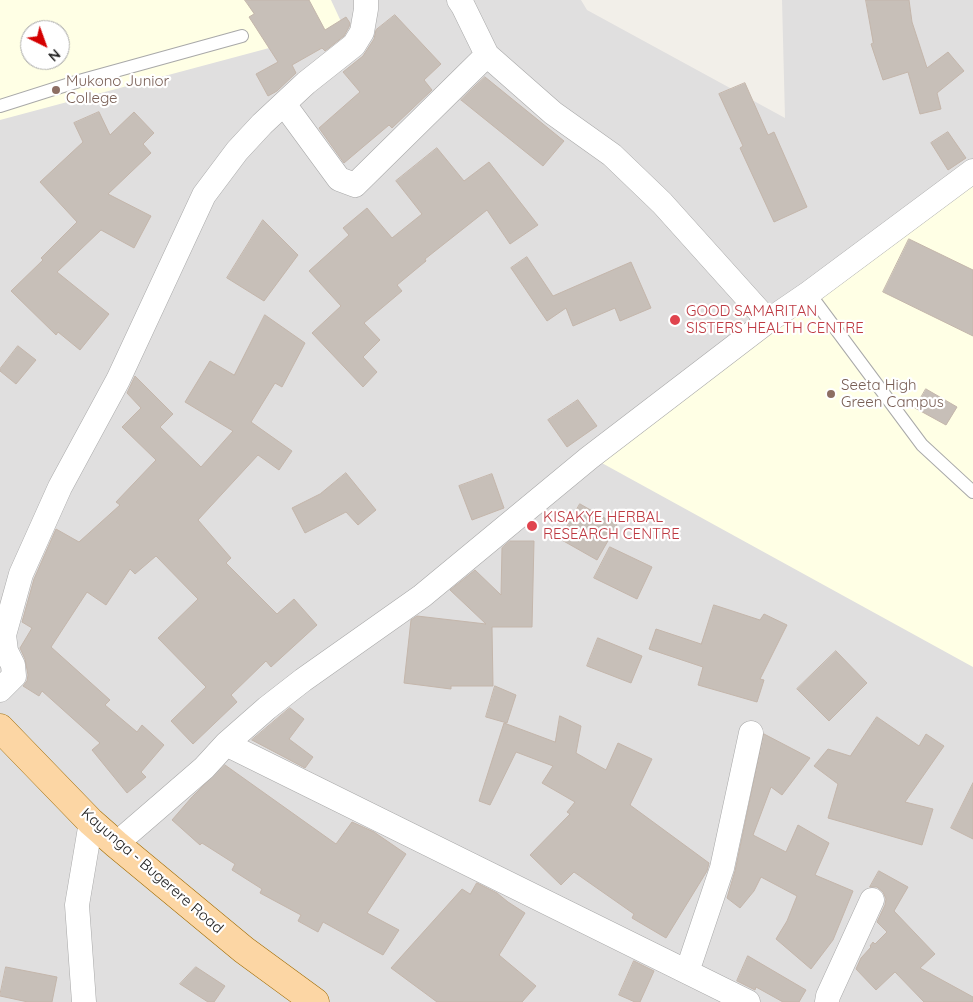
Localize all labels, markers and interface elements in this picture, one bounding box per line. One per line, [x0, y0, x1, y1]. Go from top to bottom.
north arrow [20, 20, 70, 70]
text: N [45, 45, 64, 66]
place label: Mukono Junior College [66, 72, 169, 107]
marker: Mukono Junior College [50, 84, 62, 96]
place label: GOOD SAMARITAN SISTERS HEALTH CENTRE [686, 302, 864, 337]
marker: GOOD SAMARITAN SISTERS HEALTH CENTRE [668, 313, 682, 327]
place label: Seeta High Green Campus [841, 376, 944, 411]
marker: Seeta High Green Campus [825, 388, 837, 400]
place label: KISAKYE HERBAL RESEARCH CENTRE [543, 508, 680, 543]
marker: KISAKYE HERBAL RESEARCH CENTRE [525, 519, 539, 533]
street label: Kayunga - Bugerere Road [77, 804, 227, 938]

